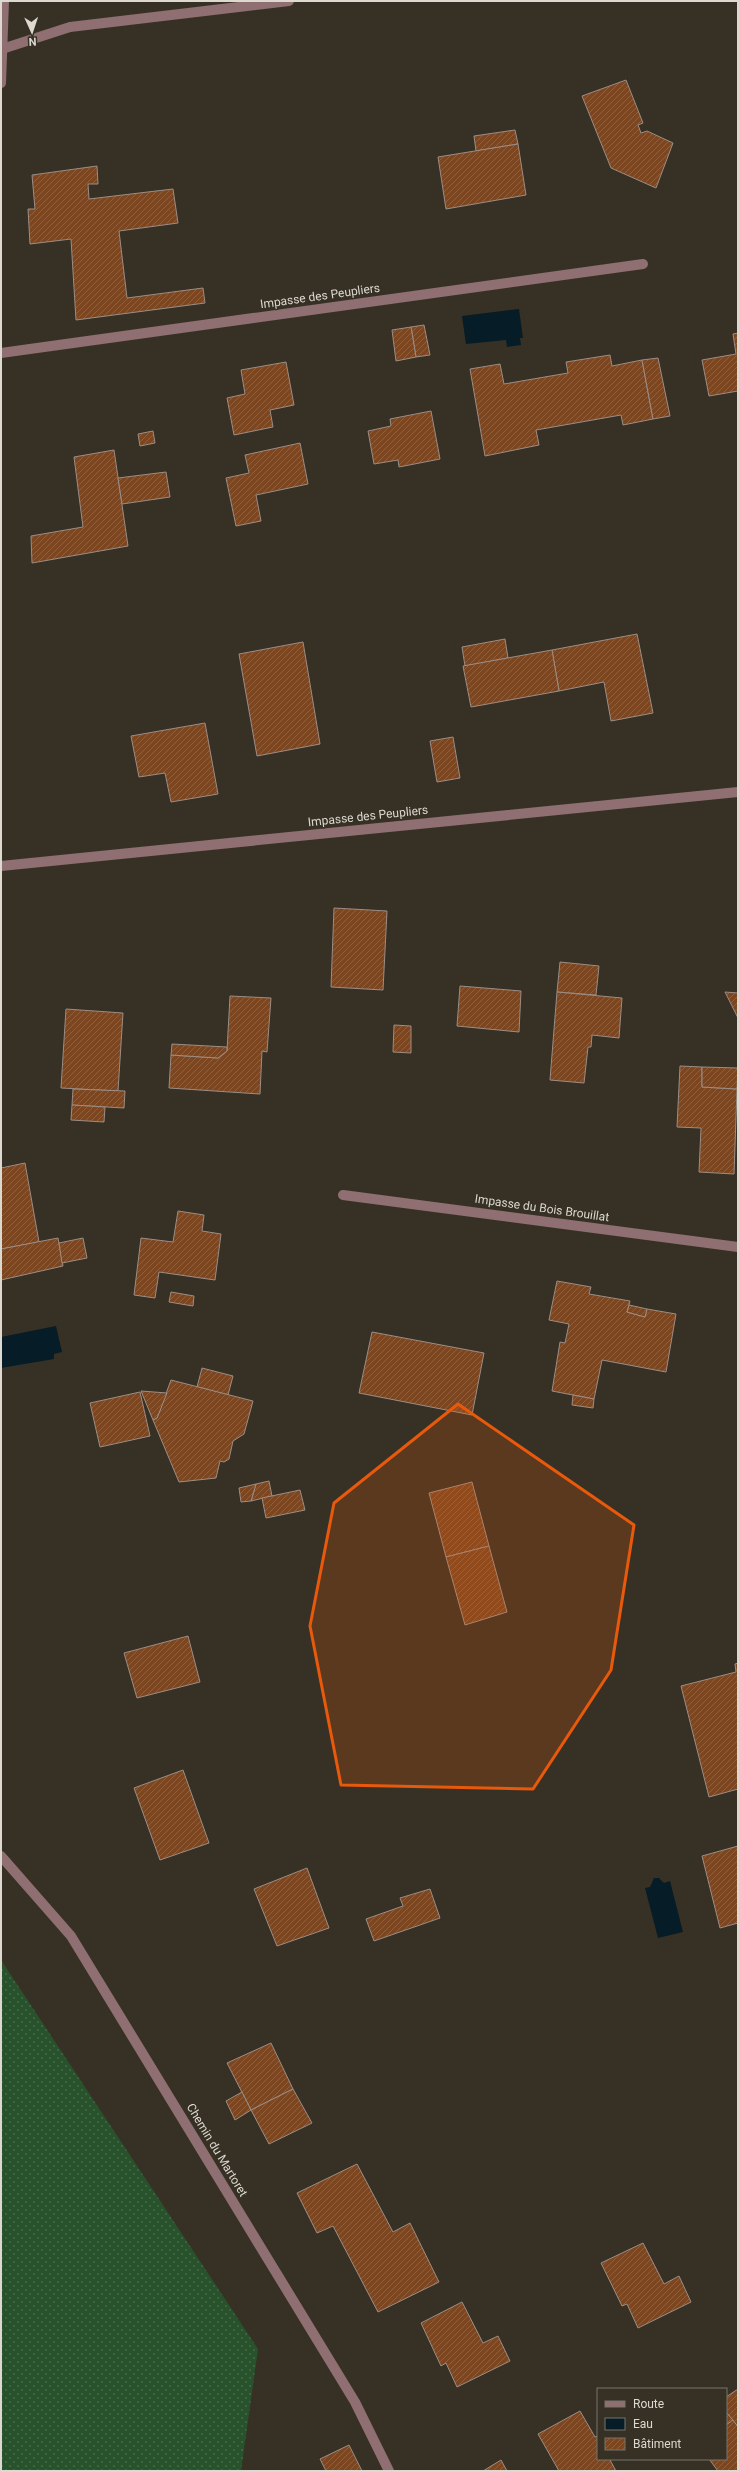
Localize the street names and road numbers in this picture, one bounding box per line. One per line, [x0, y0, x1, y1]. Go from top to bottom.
street label: Impasse des Peupliers [259, 281, 381, 311]
street label: Impasse des Peupliers [307, 803, 429, 829]
street label: Impasse du Bois Brouillat [474, 1192, 610, 1224]
street label: Chemin du Martoret [184, 2101, 250, 2199]

